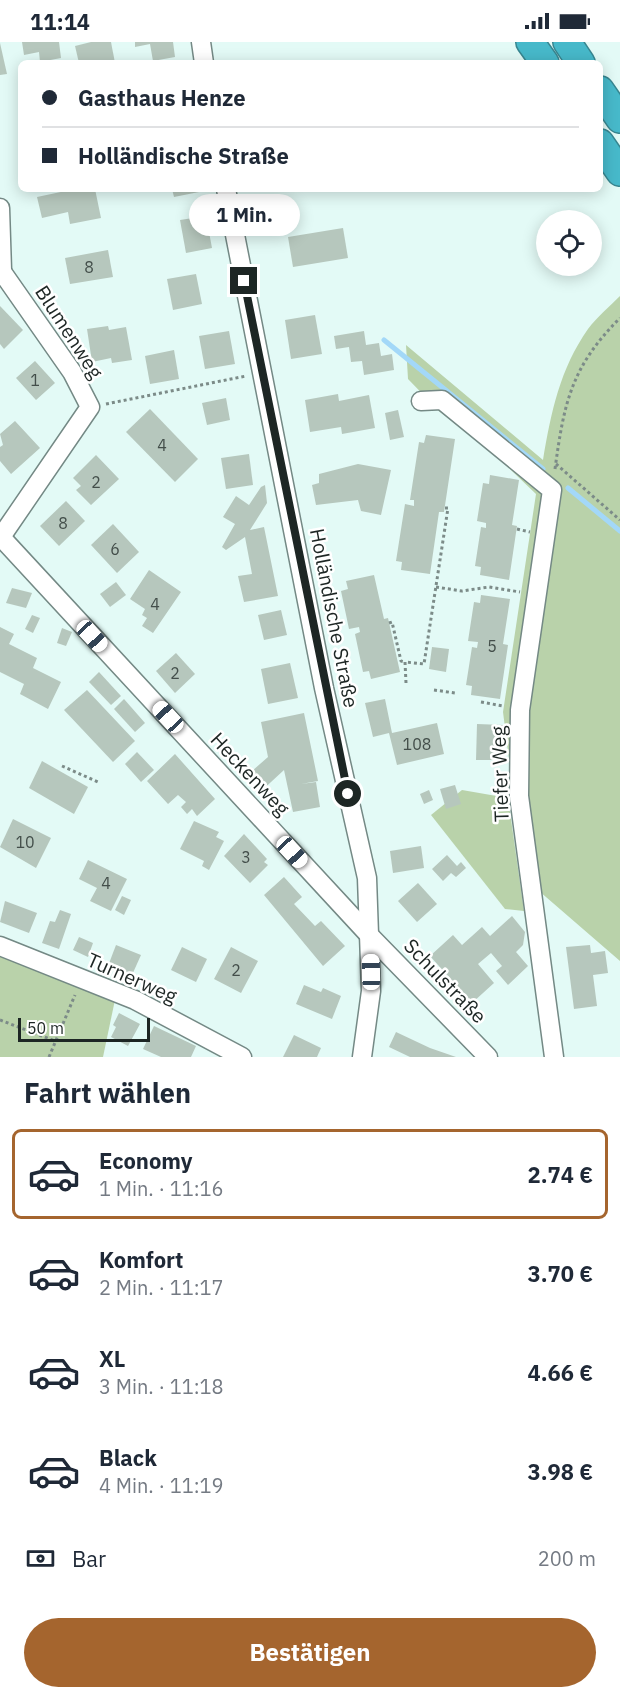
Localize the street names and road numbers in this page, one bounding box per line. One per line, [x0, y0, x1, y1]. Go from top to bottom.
street label: Blumenweg [29, 280, 110, 384]
street label: Holländische Straße [304, 526, 365, 710]
street label: Tiefer Weg [484, 725, 515, 822]
street label: Heckenweg [205, 726, 296, 821]
street label: Schulstraße [398, 932, 493, 1029]
street label: Turnerweg [83, 946, 182, 1010]

